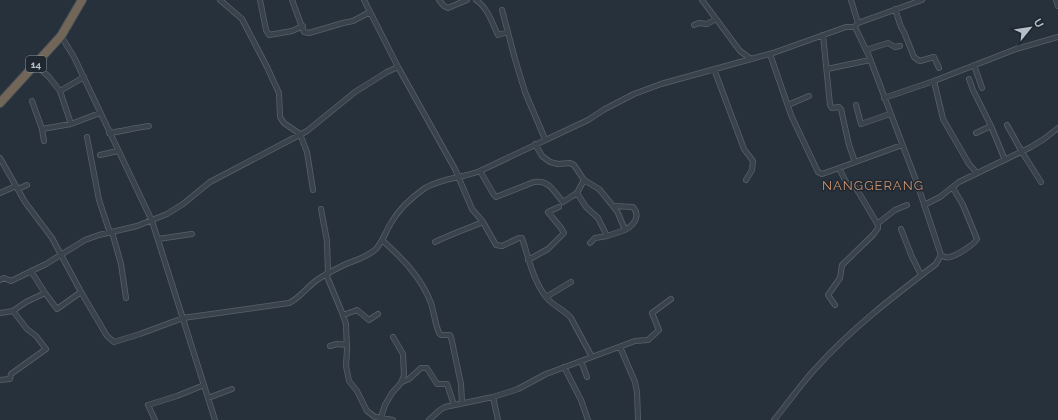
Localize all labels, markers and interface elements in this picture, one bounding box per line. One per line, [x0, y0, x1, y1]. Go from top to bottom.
north arrow [1010, 8, 1050, 48]
text: U [1031, 16, 1046, 30]
road number: 14 [26, 56, 46, 72]
district label: NANGGERANG [822, 178, 924, 193]

